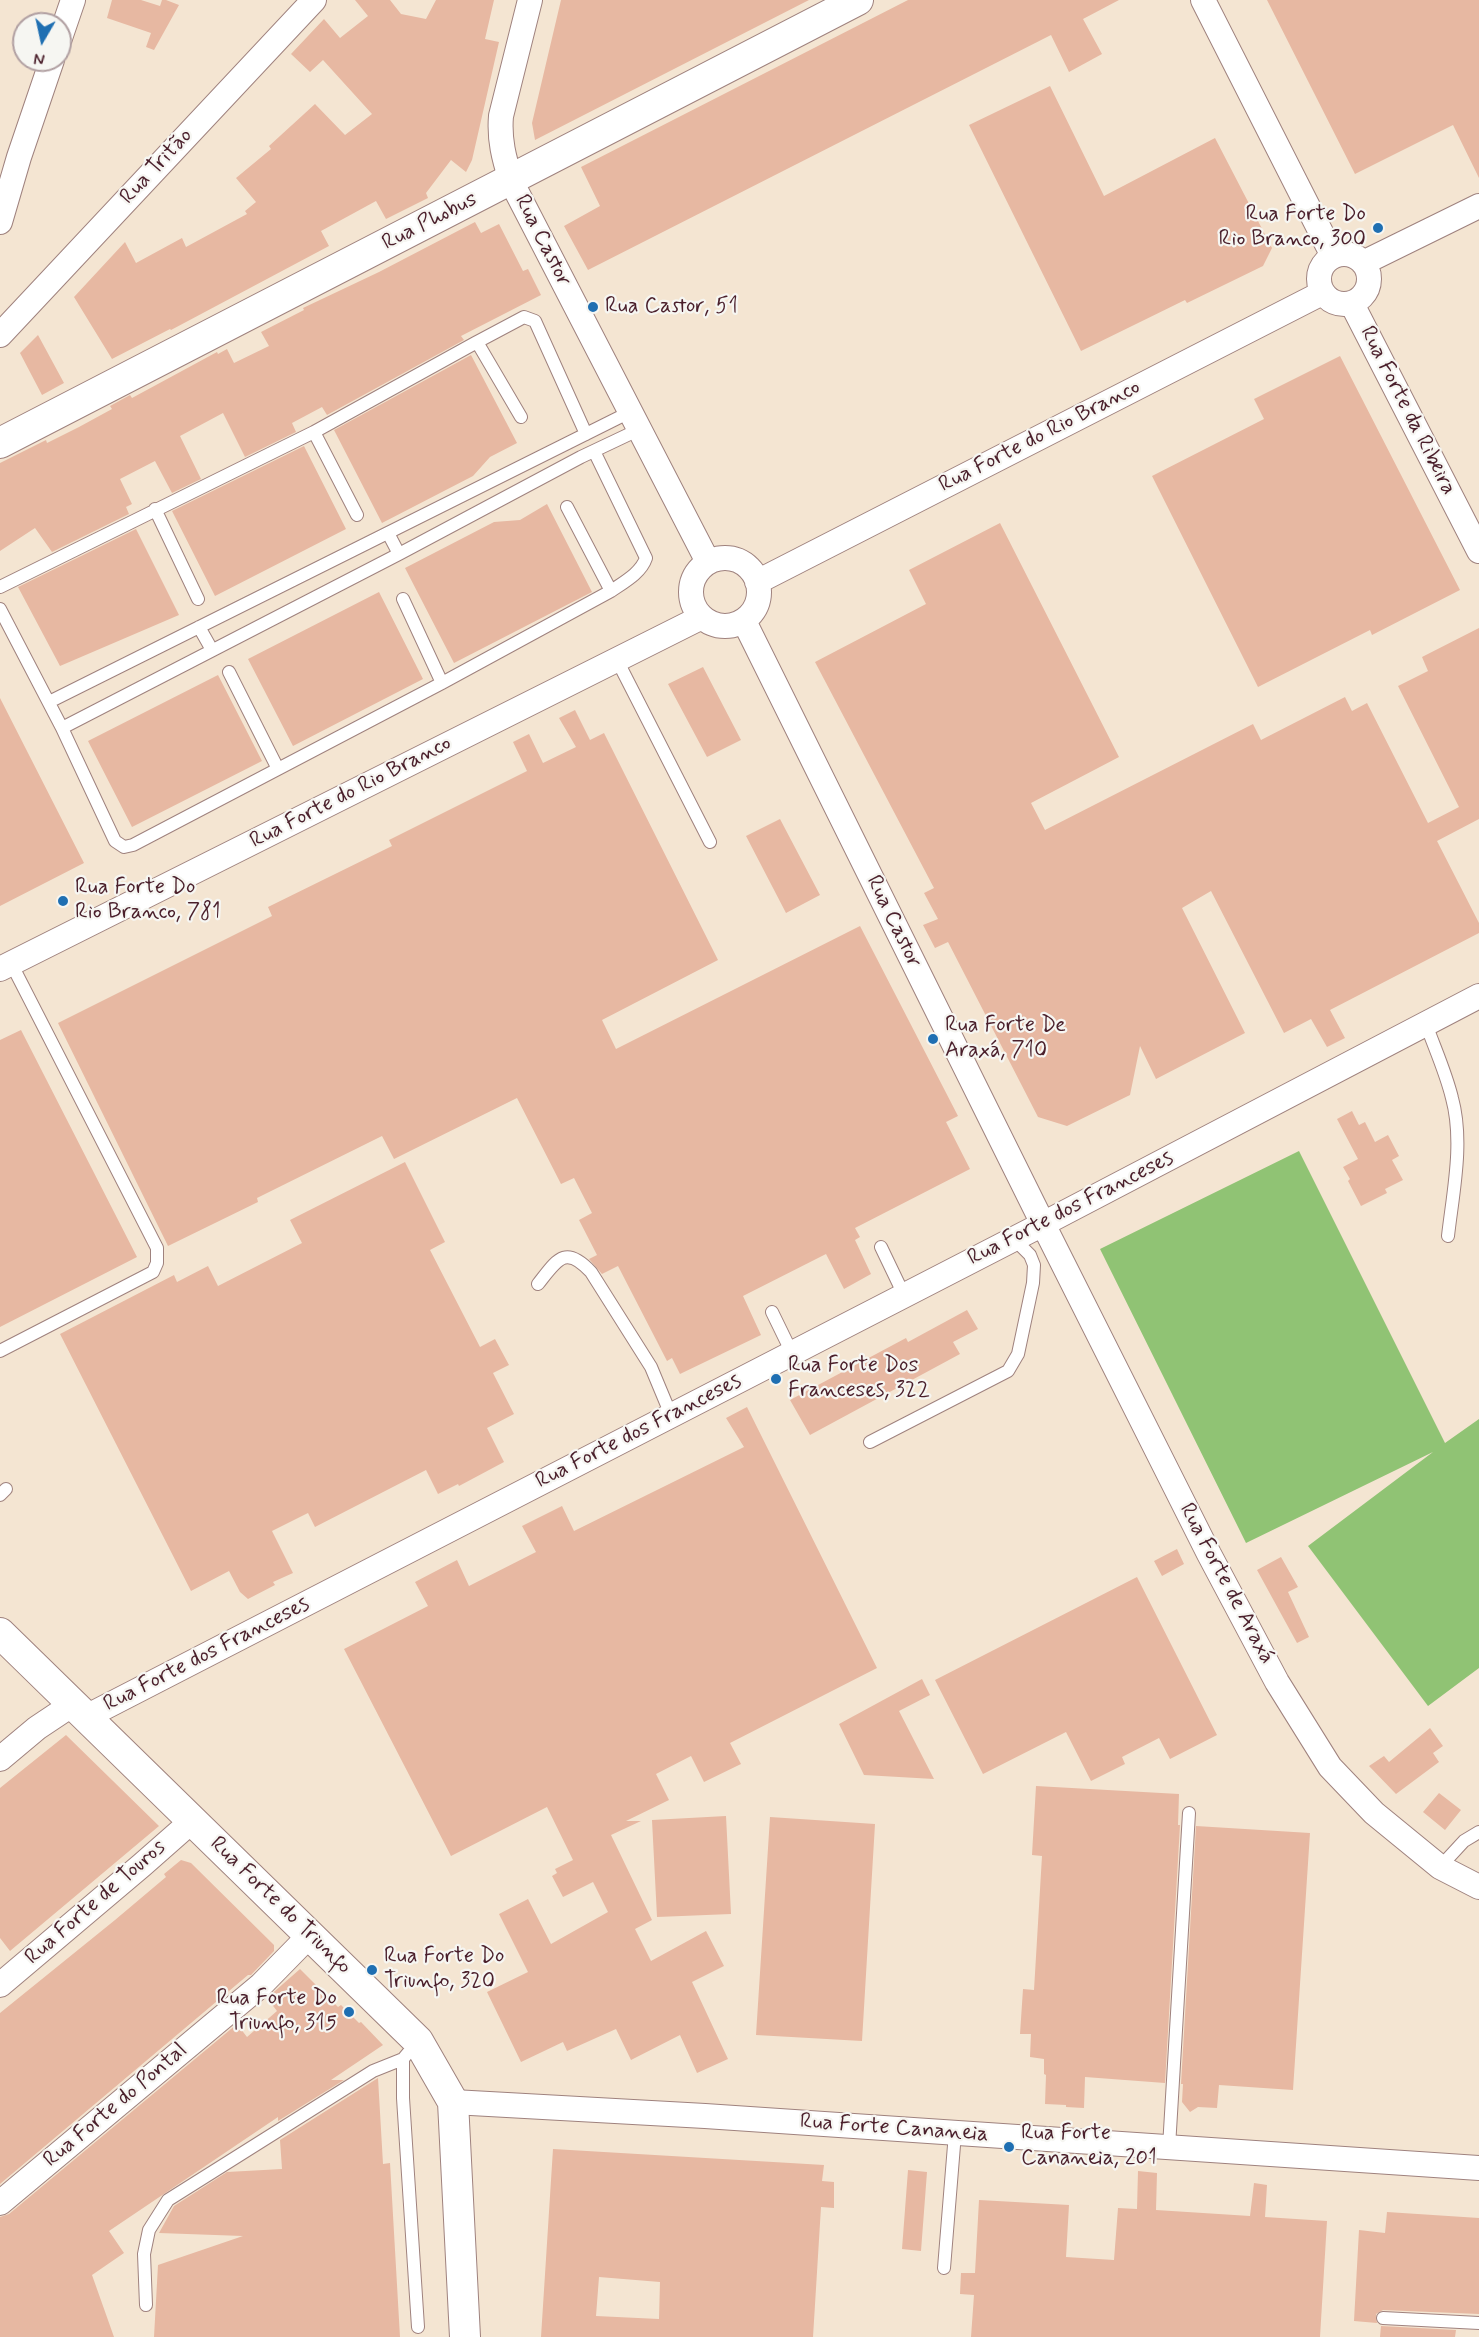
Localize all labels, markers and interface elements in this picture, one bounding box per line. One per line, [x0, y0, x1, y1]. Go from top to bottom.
north arrow [12, 12, 72, 72]
text: N [33, 47, 46, 70]
street label: Rua Tritão [115, 123, 199, 211]
street label: Rua Phobus [378, 187, 482, 257]
street label: Rua Castor [508, 191, 576, 291]
place label: Rua Forte Do Rio Branco, 300 [1219, 202, 1366, 254]
marker: Rua Forte Do Rio Branco, 300 [1371, 221, 1385, 235]
place label: Rua Castor, 51 [605, 294, 738, 320]
marker: Rua Castor, 51 [586, 300, 600, 314]
street label: Rua Forte da Ribeira [1353, 322, 1461, 500]
street label: Rua Forte do Rio Branco [935, 375, 1145, 499]
street label: Rua Forte do Rio Branco [246, 731, 456, 855]
street label: Rua Castor [859, 871, 927, 973]
place label: Rua Forte Do Rio Branco, 781 [75, 875, 221, 926]
marker: Rua Forte Do Rio Branco, 781 [56, 894, 70, 908]
place label: Rua Forte De Araxá, 710 [945, 1013, 1066, 1064]
marker: Rua Forte De Araxá, 710 [926, 1032, 940, 1046]
street label: Rua Forte dos Franceses [964, 1146, 1178, 1272]
place label: Rua Forte Dos Franceses, 322 [788, 1353, 930, 1404]
street label: Rua Forte dos Franceses [532, 1369, 746, 1495]
marker: Rua Forte Dos Franceses, 322 [769, 1372, 783, 1386]
street label: Rua Forte de Araxá [1173, 1499, 1279, 1669]
street label: Rua Forte dos Franceses [100, 1592, 314, 1718]
street label: Rua Forte do Triunfo [204, 1832, 356, 1980]
street label: Rua Forte de Touros [20, 1835, 172, 1971]
place label: Rua Forte Do Triunfo, 320 [384, 1944, 504, 1996]
marker: Rua Forte Do Triunfo, 320 [365, 1963, 379, 1977]
place label: Rua Forte Do Triunfo, 315 [217, 1986, 337, 2038]
marker: Rua Forte Do Triunfo, 315 [342, 2005, 356, 2019]
street label: Rua Forte do Pontal [39, 2038, 193, 2174]
street label: Rua Forte Cananeia [799, 2109, 989, 2149]
place label: Rua Forte Cananeia, 201 [1021, 2121, 1157, 2172]
marker: Rua Forte Cananeia, 201 [1002, 2140, 1016, 2154]

